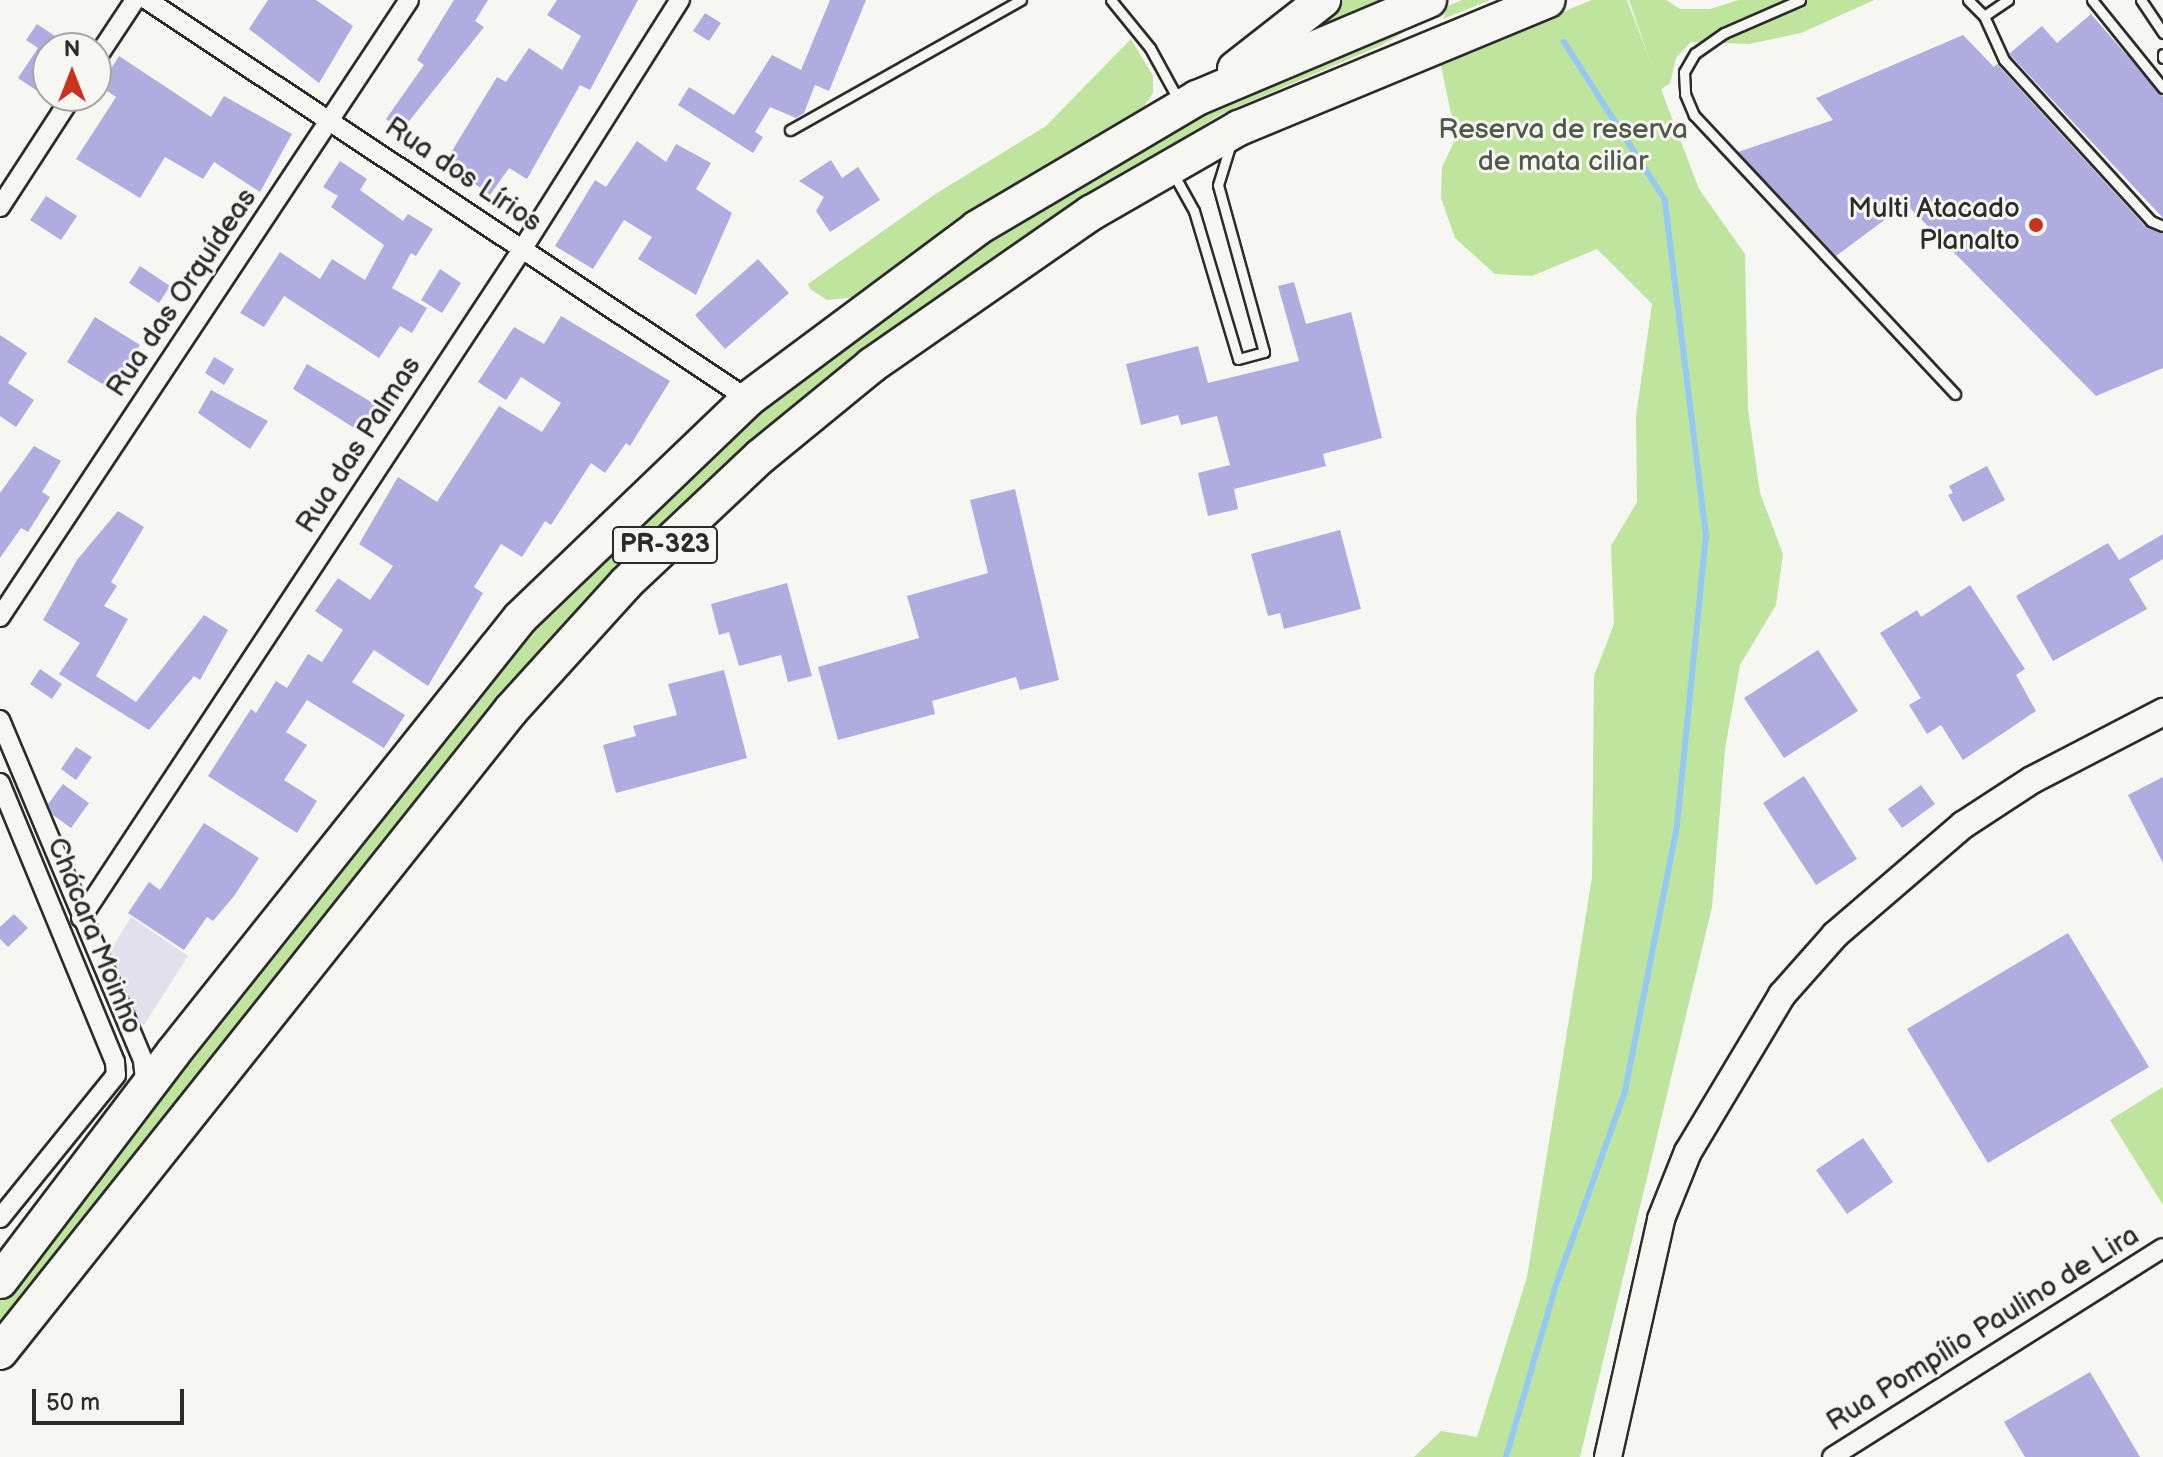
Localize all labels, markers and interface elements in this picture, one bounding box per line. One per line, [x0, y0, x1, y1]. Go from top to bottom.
north arrow [32, 32, 112, 112]
text: N [64, 36, 80, 63]
street label: Rua dos Lírios [378, 110, 548, 240]
park label: Reserva de reserva de mata ciliar [1438, 113, 1688, 179]
street label: Rua das Orquídeas [100, 182, 264, 404]
place label: Multi Atacado Planalto [1848, 192, 2020, 258]
marker: Multi Atacado Planalto [2027, 216, 2045, 234]
street label: Rua das Palmas [289, 350, 429, 540]
road number: PR-323 [611, 523, 719, 567]
street label: Chácara Moinho [39, 833, 149, 1039]
street label: Rua Pompílio Paulino de Lira [1821, 1219, 2145, 1439]
scale bar [36, 1373, 188, 1423]
text: 50 m [46, 1388, 100, 1417]

